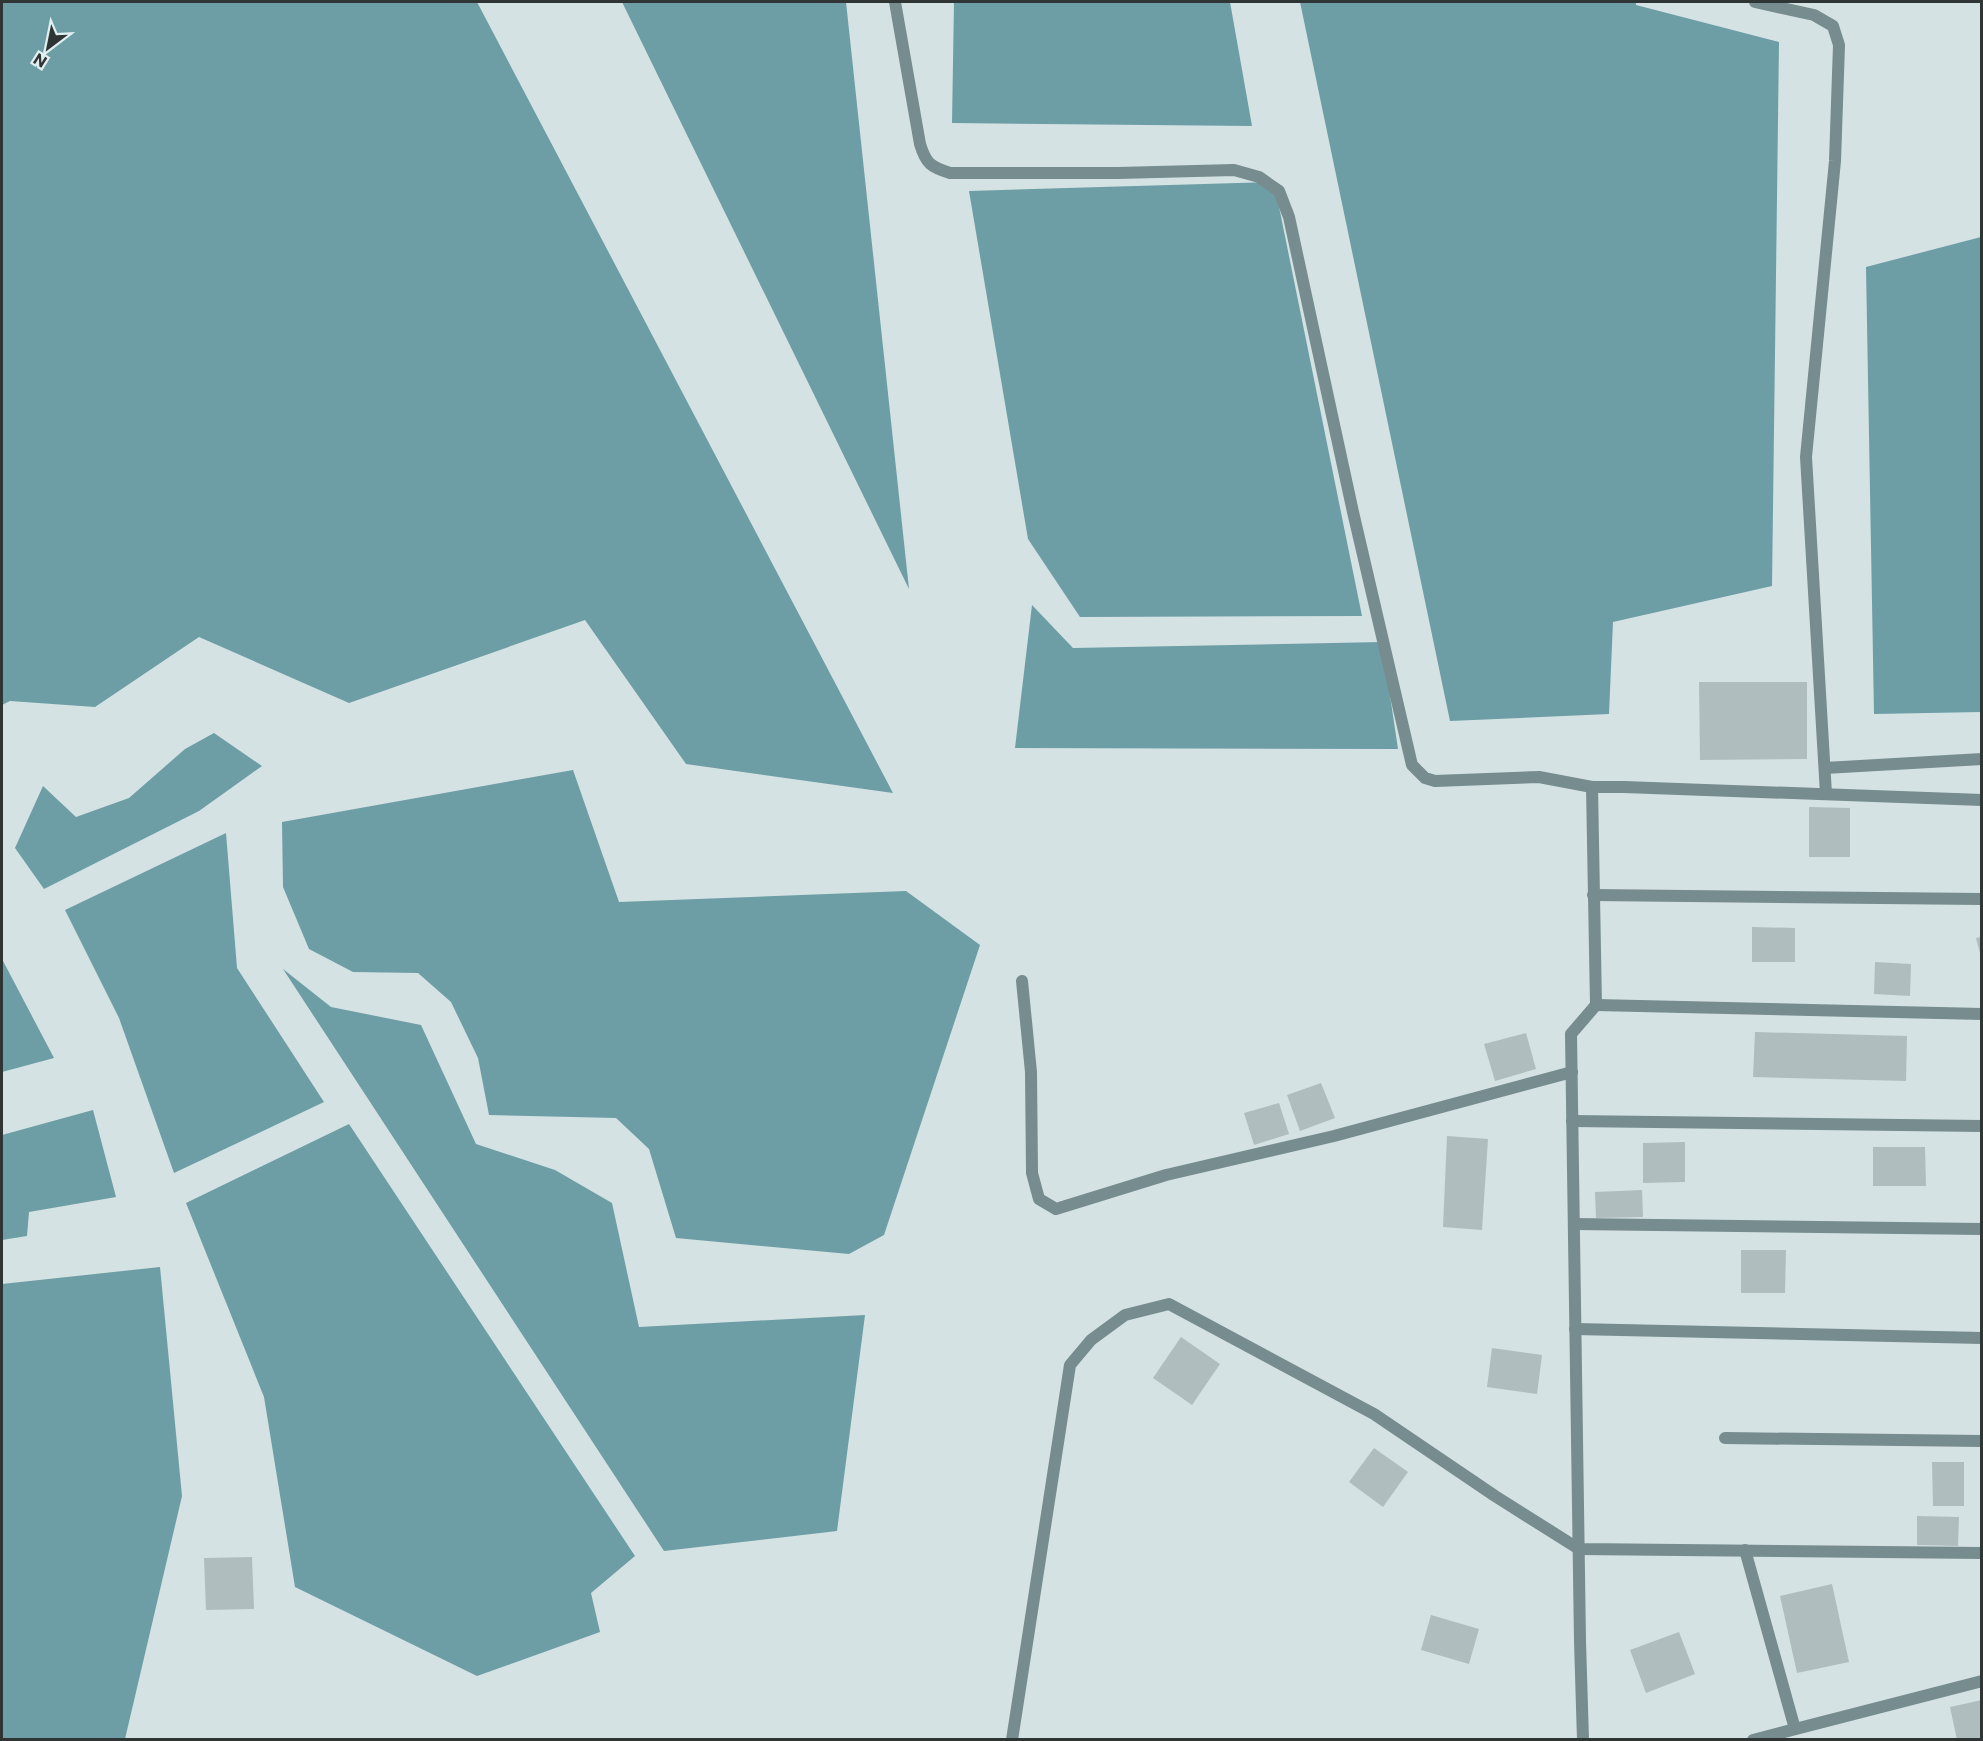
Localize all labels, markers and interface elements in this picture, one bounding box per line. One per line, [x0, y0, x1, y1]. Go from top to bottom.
north arrow [18, 18, 78, 78]
text: N [30, 50, 50, 72]

